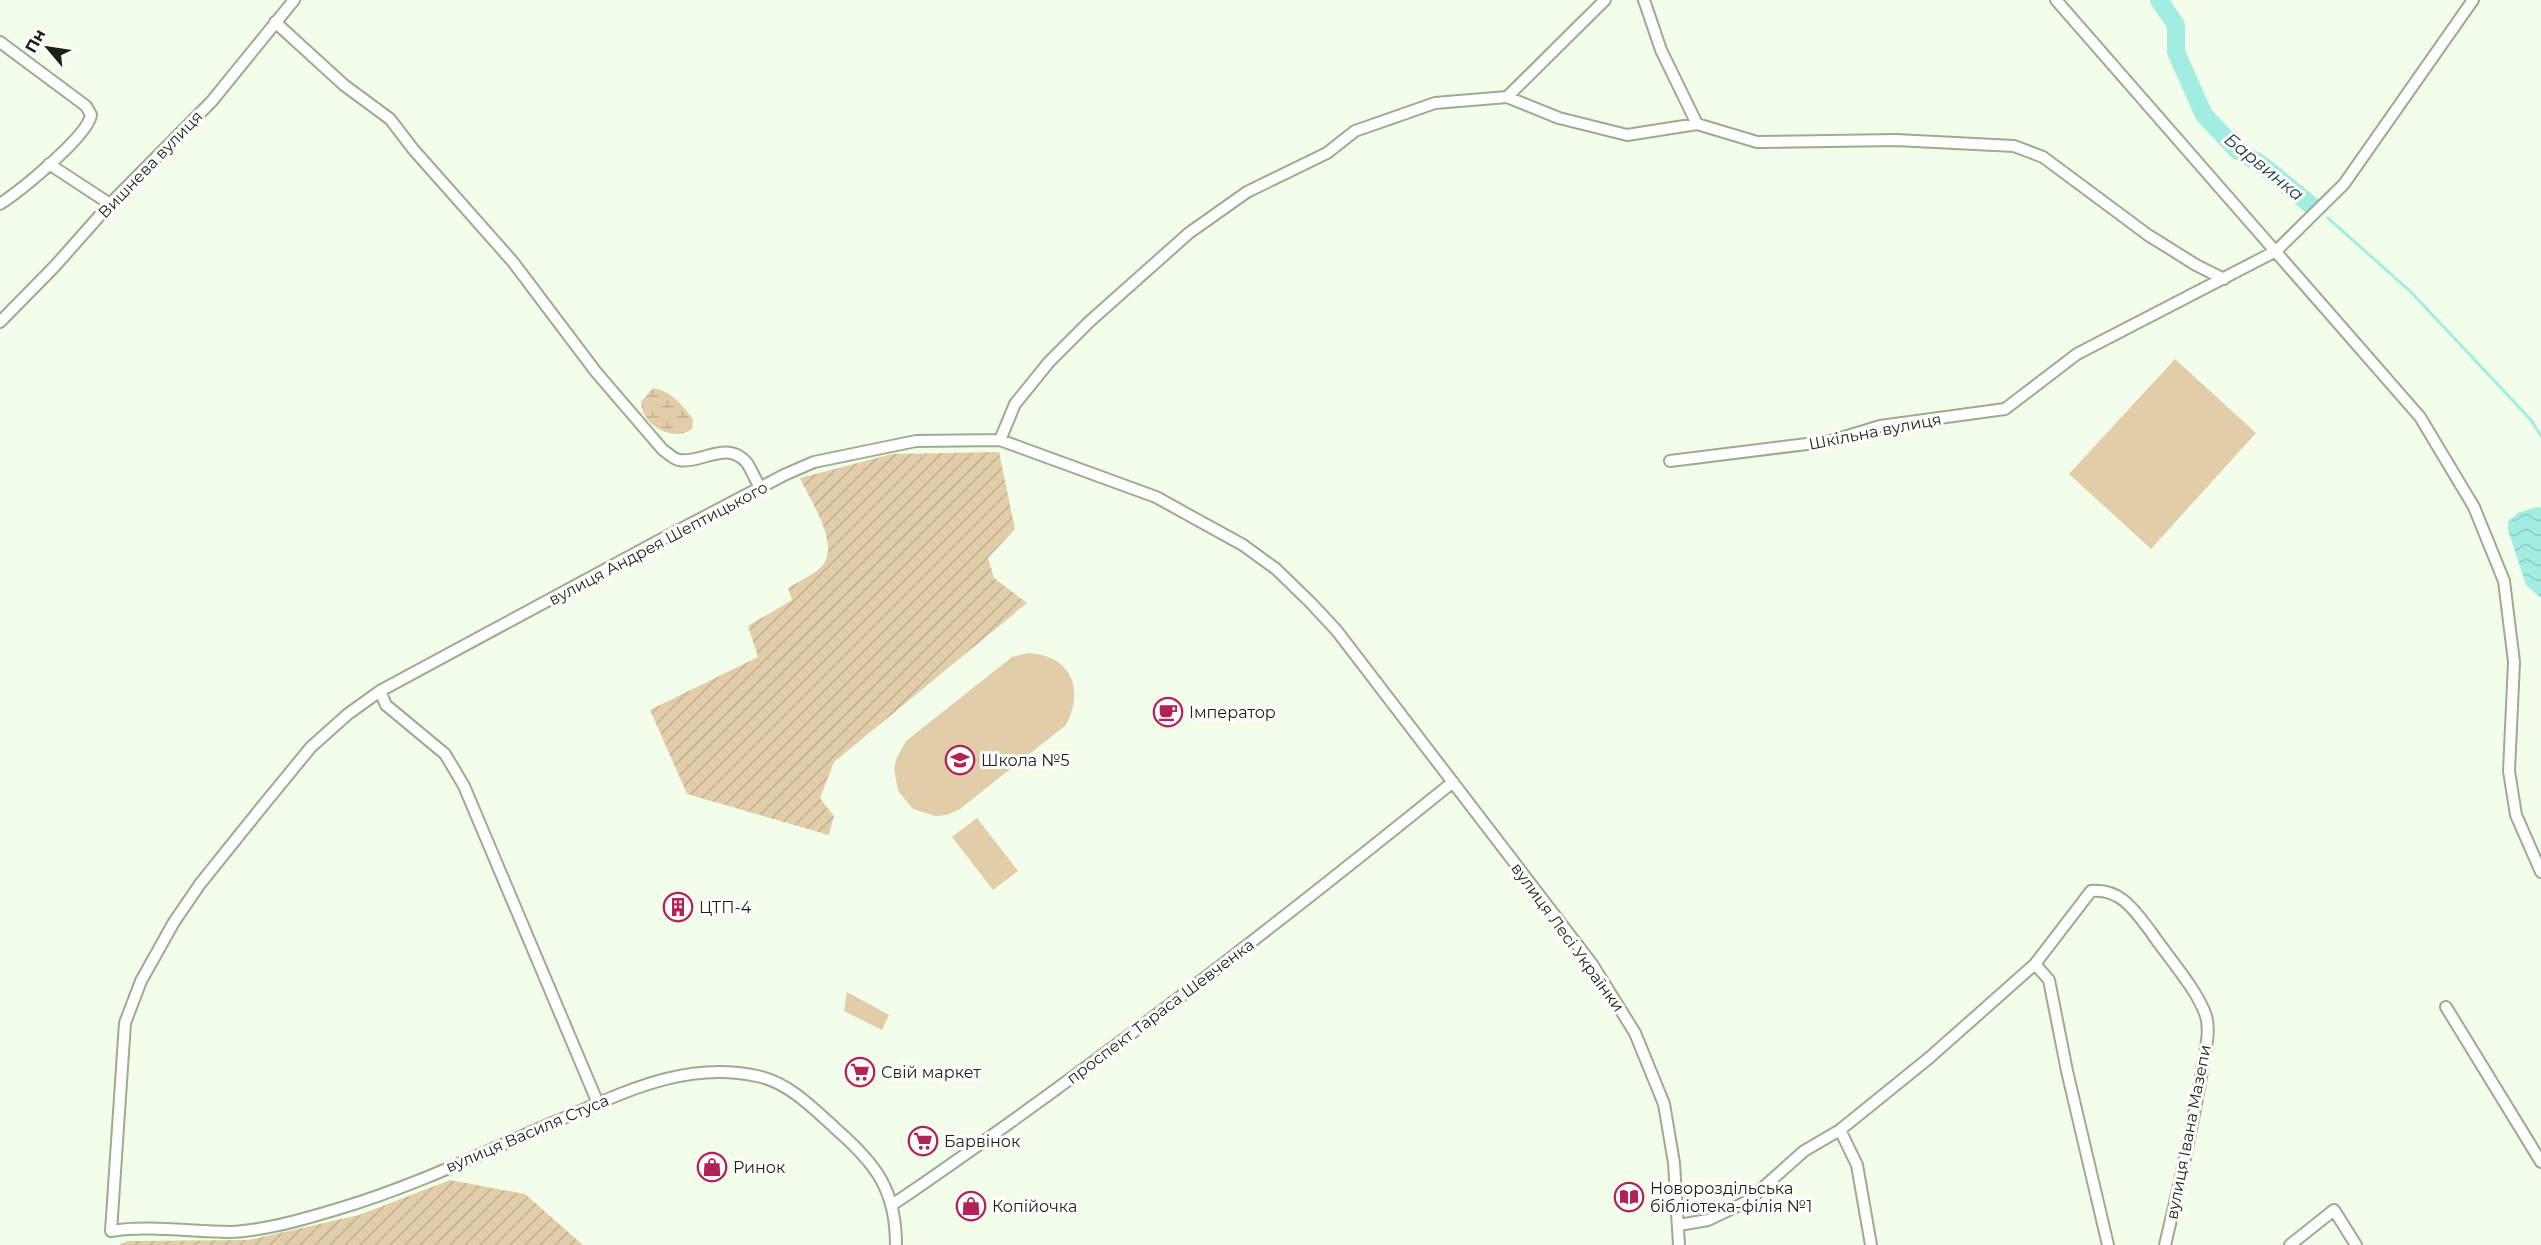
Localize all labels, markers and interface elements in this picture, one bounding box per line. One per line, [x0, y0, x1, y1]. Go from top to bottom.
north arrow [18, 18, 78, 78]
text: Пн [21, 26, 49, 56]
street label: Вишнева вулиця [94, 107, 206, 222]
water label: Барвинка [2220, 128, 2308, 206]
street label: Шкільна вулиця [1807, 409, 1943, 454]
street label: вулиця Андрея Шептицького [546, 478, 771, 609]
cafe icon: Імператор [1152, 696, 1184, 728]
place label: Імператор [1189, 703, 1276, 722]
school or university icon: Школа №5 [944, 744, 976, 776]
place label: Школа №5 [981, 751, 1070, 770]
street label: вулиця Лесі Українки [1507, 859, 1628, 1015]
building icon: ЦТП-4 [662, 891, 694, 923]
place label: ЦТП-4 [699, 898, 752, 917]
street label: проспект Тараса Шевченка [1063, 935, 1258, 1088]
street label: вулиця Івана Мазепи [2162, 1043, 2215, 1221]
supermarket icon: Свiй маркет [844, 1056, 876, 1088]
place label: Свiй маркет [881, 1063, 981, 1082]
street label: вулиця Василя Стуса [443, 1090, 612, 1176]
supermarket icon: Барвінок [907, 1125, 939, 1157]
place label: Барвінок [944, 1132, 1021, 1151]
shop icon: Ринок [696, 1151, 728, 1183]
place label: Ринок [733, 1158, 786, 1177]
place label: Новороздільська бібліотека-філія №1 [1650, 1179, 1812, 1216]
library icon: Новороздільська бібліотека-філія №1 [1613, 1181, 1645, 1213]
shop icon: Копійочка [955, 1190, 987, 1222]
place label: Копійочка [992, 1197, 1077, 1216]

